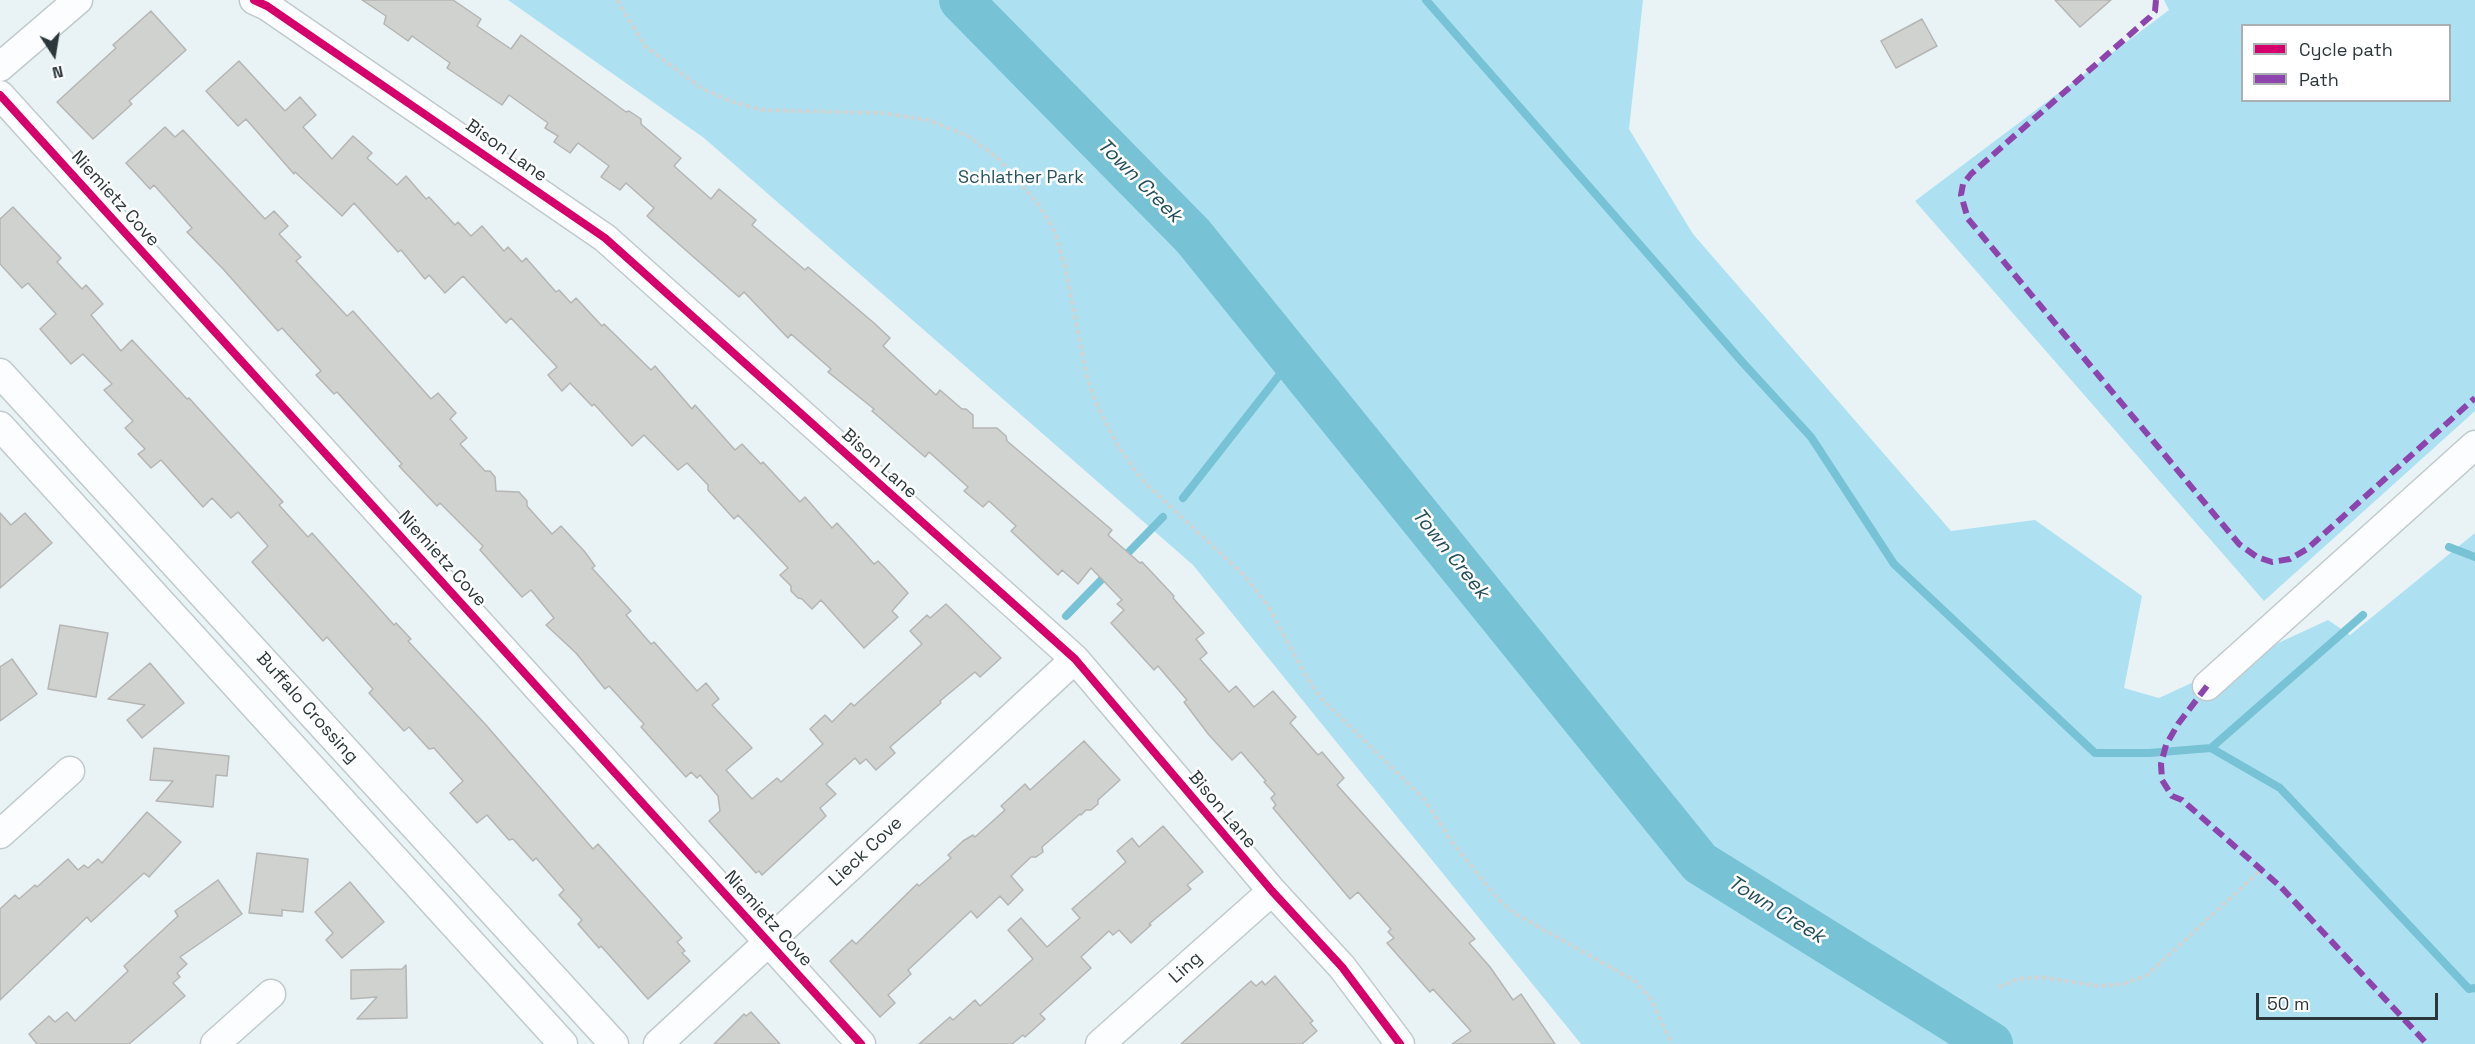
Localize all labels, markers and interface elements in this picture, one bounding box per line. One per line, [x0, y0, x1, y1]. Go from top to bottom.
north arrow [24, 24, 84, 84]
legend [2241, 24, 2451, 102]
text: Cycle path [2299, 38, 2393, 61]
text: N [50, 61, 65, 83]
text: Path [2299, 68, 2339, 91]
street label: Bison Lane [461, 115, 551, 187]
water label: Town Creek [1092, 134, 1186, 228]
street label: Niemietz Cove [66, 147, 164, 251]
park label: Schlather Park [958, 167, 1084, 189]
street label: Bison Lane [837, 424, 921, 504]
water label: Town Creek [1406, 504, 1494, 604]
street label: Niemietz Cove [393, 507, 491, 611]
street label: Buffalo Crossing [251, 648, 363, 768]
street label: Bison Lane [1183, 767, 1261, 853]
street label: Lieck Cove [825, 813, 907, 891]
street label: Niemietz Cove [719, 867, 817, 971]
water label: Town Creek [1723, 871, 1829, 949]
street label: Ling [1165, 948, 1207, 988]
scale bar [2259, 981, 2440, 1019]
text: 50 m [2267, 992, 2309, 1015]

